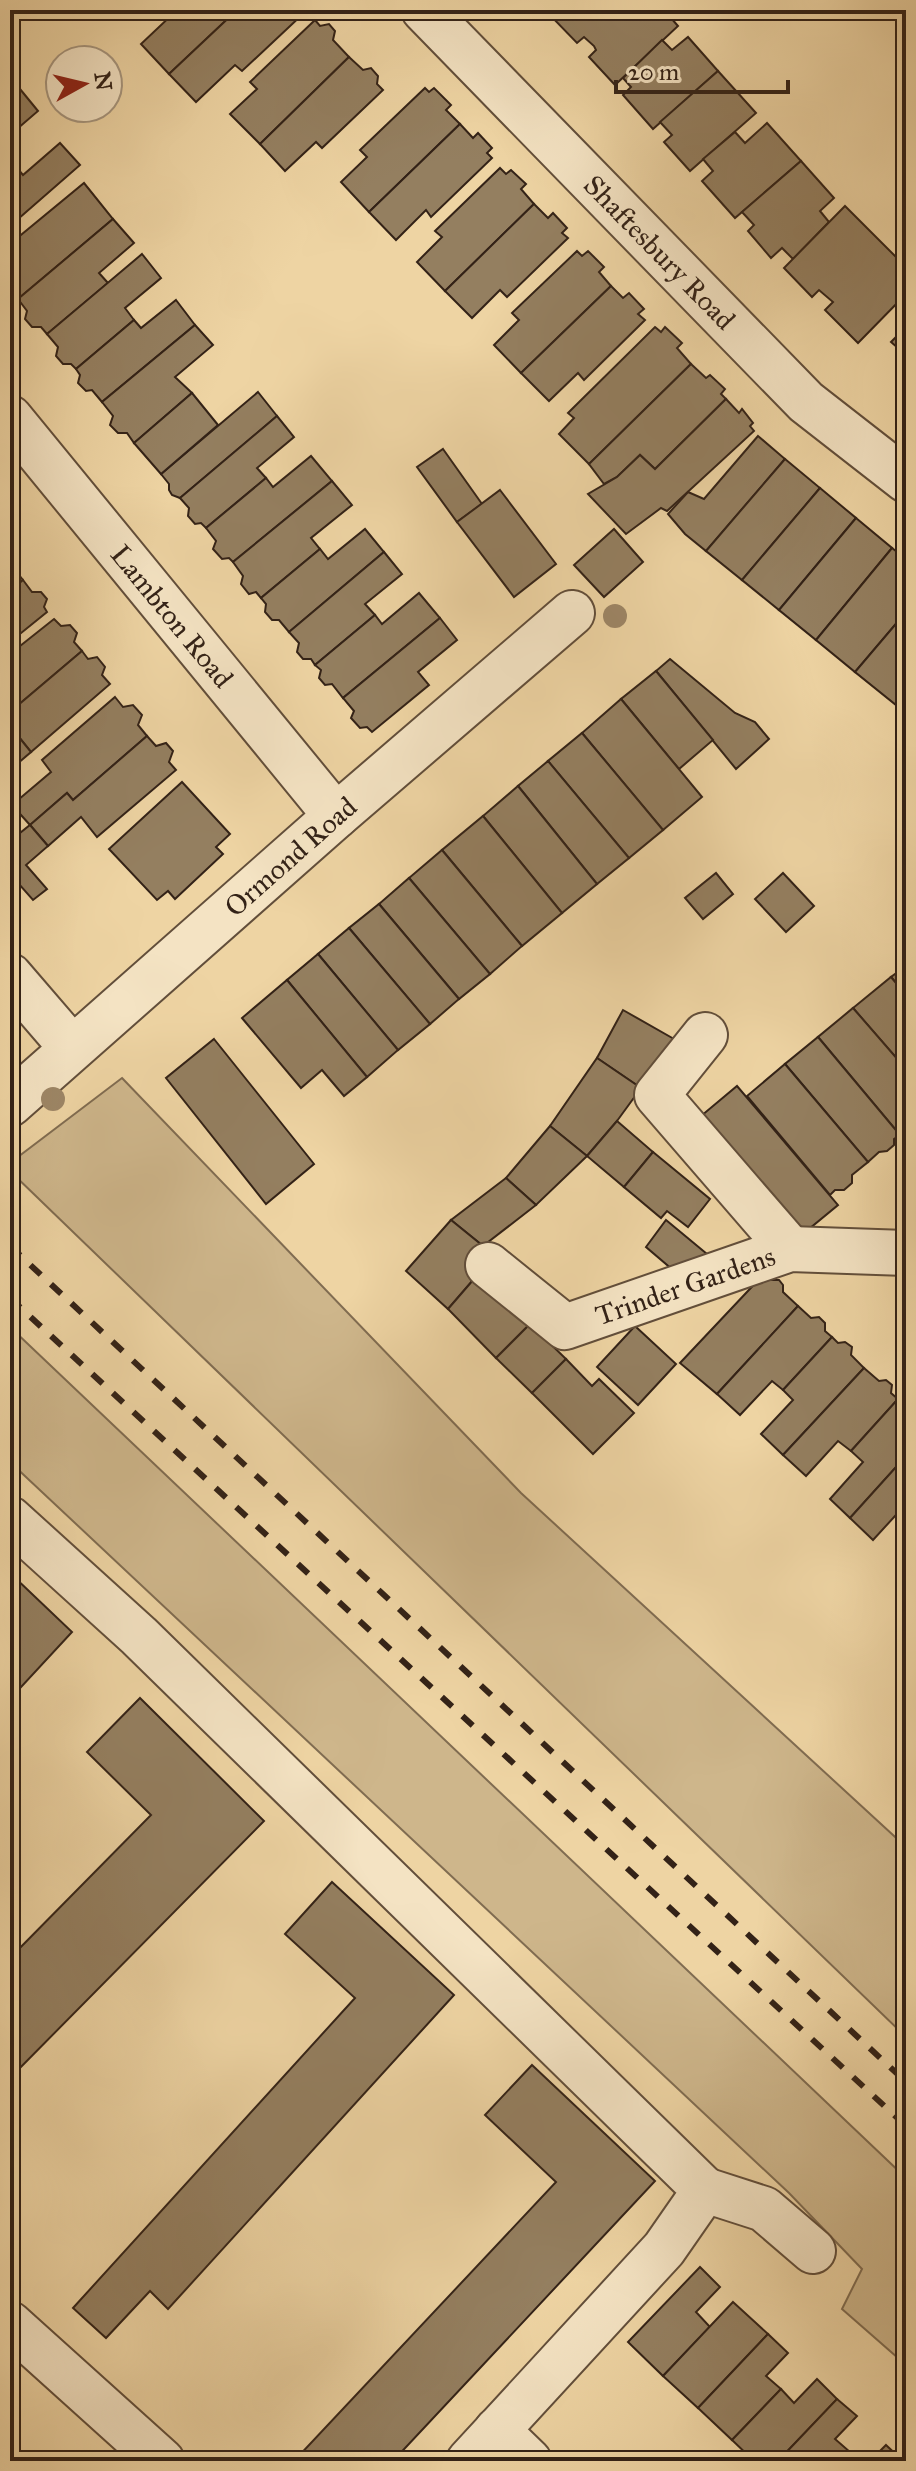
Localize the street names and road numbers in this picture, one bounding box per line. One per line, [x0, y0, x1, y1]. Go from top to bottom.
street label: Shaftesbury Road [577, 167, 743, 337]
street label: Lambton Road [103, 537, 241, 695]
street label: Ormond Road [217, 789, 364, 924]
street label: Trinder Gardens [591, 1238, 780, 1333]

